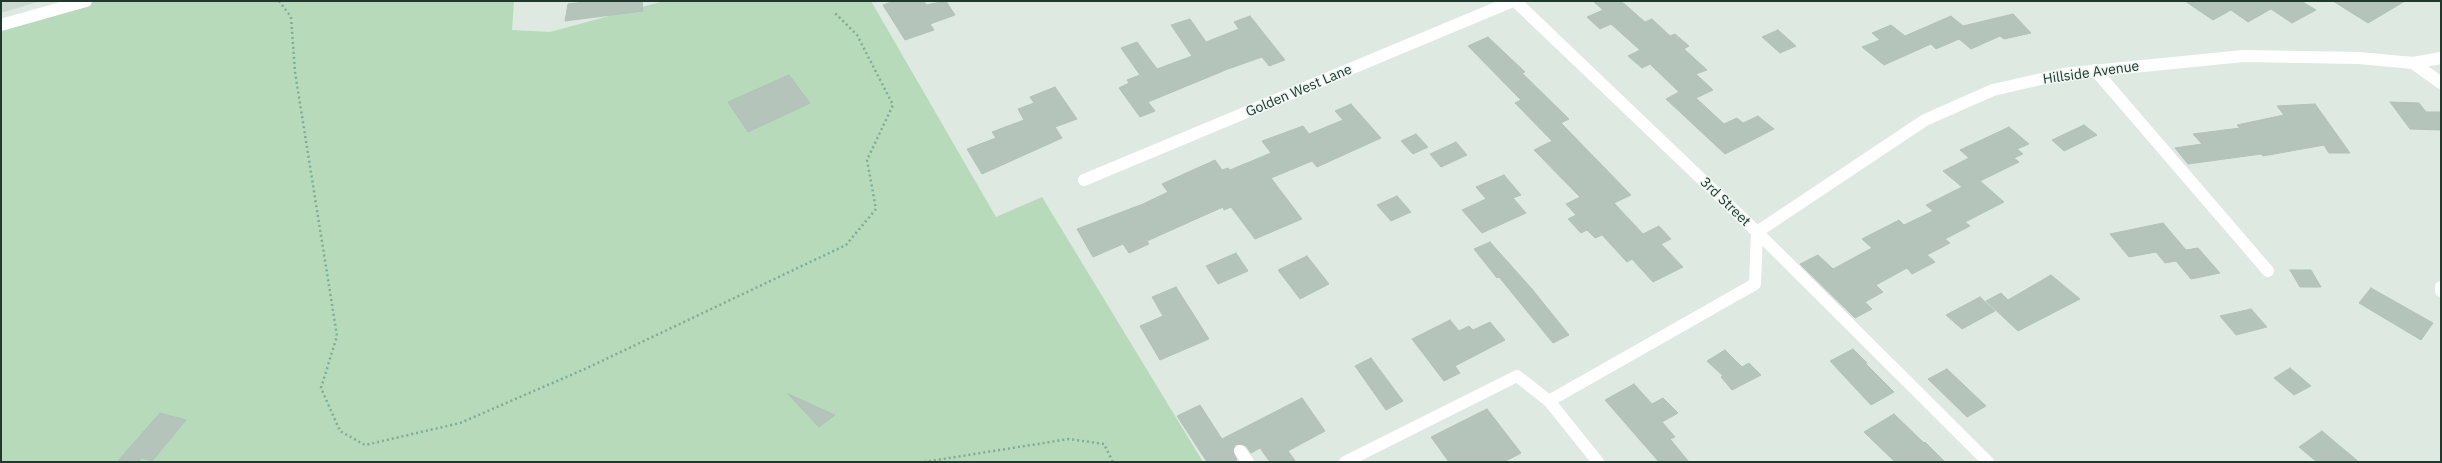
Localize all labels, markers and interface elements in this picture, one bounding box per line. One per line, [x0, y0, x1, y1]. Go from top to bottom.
street label: Hillside Avenue [2042, 58, 2140, 88]
street label: Golden West Lane [1244, 61, 1354, 121]
street label: 3rd Street [1696, 174, 1754, 230]

